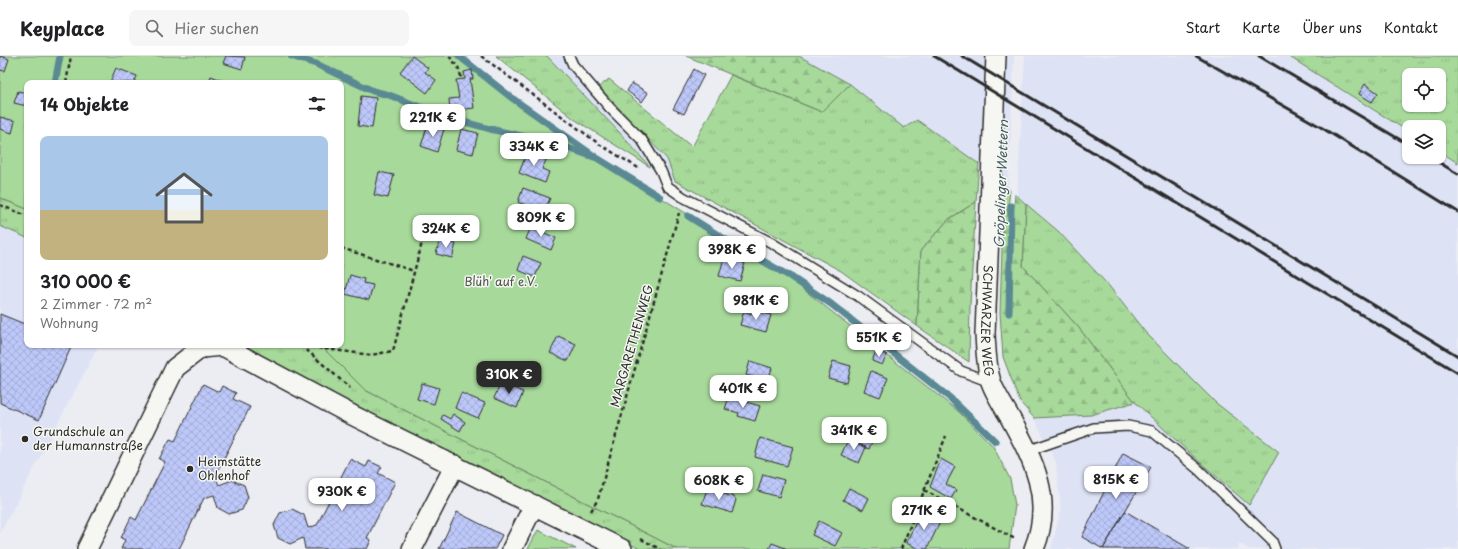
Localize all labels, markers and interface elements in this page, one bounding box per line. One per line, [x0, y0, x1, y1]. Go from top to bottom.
search box [129, 10, 409, 46]
text: Keyplace [20, 14, 105, 42]
text: Hier suchen [175, 16, 259, 39]
icon: search [143, 17, 165, 39]
text: Start [1185, 17, 1220, 38]
text: Karte [1242, 17, 1280, 38]
text: Über uns [1302, 17, 1362, 38]
text: Kontakt [1384, 17, 1438, 38]
map controls [1402, 68, 1446, 164]
button: locate [1402, 68, 1446, 112]
text: 14 Objekte [40, 91, 129, 117]
icon: filters [306, 93, 328, 115]
pin: 221K € [400, 104, 466, 138]
text: 221K € [409, 107, 457, 126]
water label: Gröpelinger Wettern [989, 119, 1012, 249]
button: layers [1402, 120, 1446, 164]
pin: 334K € [501, 133, 567, 167]
text: 334K € [509, 136, 559, 155]
icon: home [148, 162, 220, 234]
pin: 809K € [508, 204, 574, 238]
text: 809K € [516, 207, 566, 226]
pin: 324K € [413, 215, 479, 249]
text: 324K € [421, 218, 471, 237]
pin: 398K € [699, 236, 765, 270]
text: 398K € [708, 239, 756, 258]
street label: SCHWARZER WEG [977, 265, 999, 378]
text: 310 000 € [40, 268, 131, 294]
park label: Blüh' auf e.V. [464, 272, 538, 290]
street label: MARGARETHENWEG [605, 282, 657, 409]
pin: 981K € [723, 287, 789, 321]
text: 981K € [733, 290, 779, 309]
text: 2 Zimmer · 72 m² [40, 294, 152, 313]
text: Wohnung [40, 313, 99, 332]
pin: 551K € [846, 324, 912, 358]
text: 551K € [856, 327, 902, 346]
pin: 310K € [476, 361, 542, 395]
text: 310K € [485, 364, 533, 383]
pin: 401K € [710, 375, 776, 409]
text: 401K € [719, 378, 767, 397]
pin: 341K € [821, 417, 887, 451]
text: 341K € [831, 420, 877, 439]
place label: Grundschule an der Humannstraße [33, 422, 143, 454]
marker: Grundschule an der Humannstraße [20, 434, 30, 444]
place label: Heimstätte Ohlenhof [198, 452, 261, 484]
marker: Heimstätte Ohlenhof [185, 464, 195, 474]
pin: 815K € [1083, 466, 1149, 500]
pin: 608K € [686, 467, 752, 501]
text: 815K € [1093, 469, 1139, 488]
text: 608K € [694, 470, 744, 489]
pin: 930K € [309, 478, 375, 512]
text: 930K € [317, 481, 367, 500]
pin: 271K € [891, 497, 957, 531]
text: 271K € [901, 500, 947, 519]

